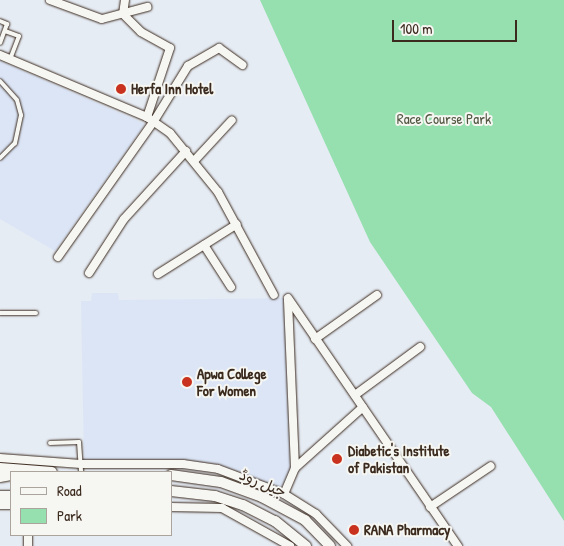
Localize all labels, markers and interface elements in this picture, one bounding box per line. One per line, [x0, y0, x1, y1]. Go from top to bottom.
scale bar [394, 10, 519, 42]
text: 100 m [400, 18, 433, 39]
place label: Herfa Inn Hotel [131, 80, 213, 98]
marker: Herfa Inn Hotel [115, 83, 127, 95]
park label: Race Course Park [397, 110, 491, 128]
place label: Apwa College For Women [197, 364, 266, 399]
marker: Apwa College For Women [181, 376, 193, 388]
place label: Diabetic's Institute of Pakistan [348, 441, 449, 476]
marker: Diabetic's Institute of Pakistan [330, 452, 344, 466]
street label: جیل روڈ [237, 465, 289, 501]
legend [10, 471, 172, 536]
text: Road [57, 480, 82, 501]
text: Park [57, 505, 82, 526]
place label: RANA Pharmacy [364, 521, 450, 539]
marker: RANA Pharmacy [348, 524, 360, 536]

